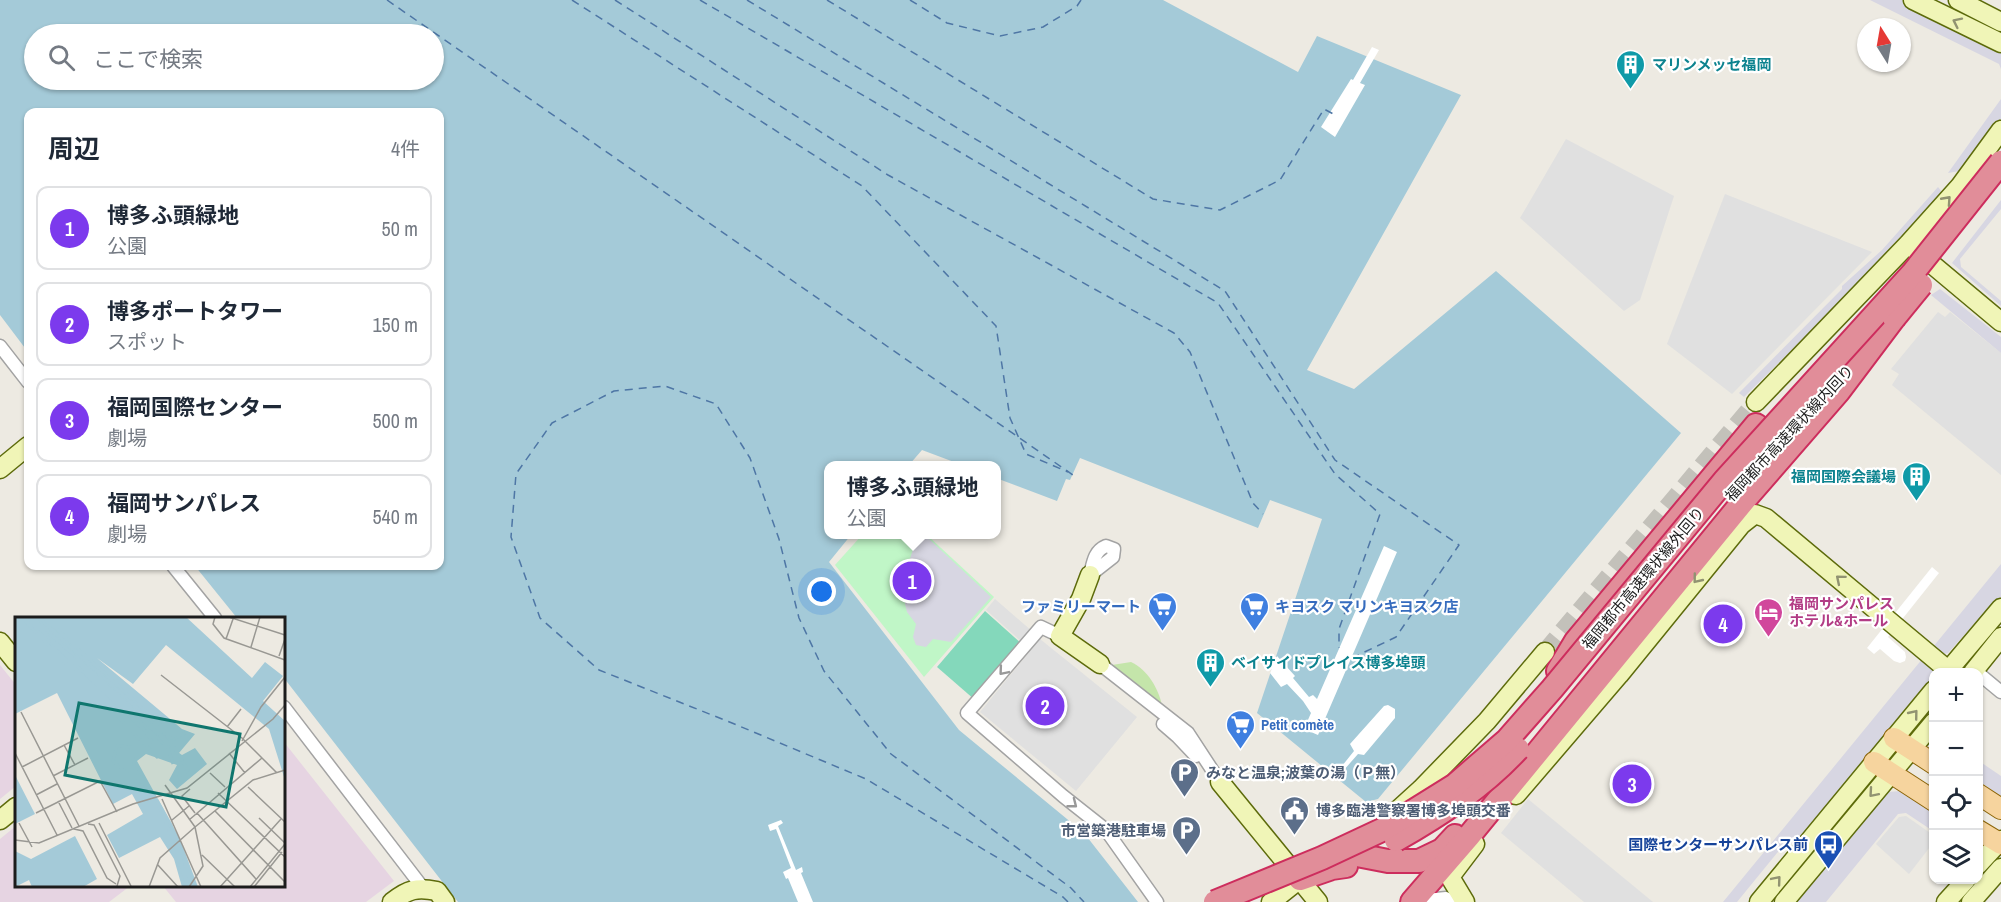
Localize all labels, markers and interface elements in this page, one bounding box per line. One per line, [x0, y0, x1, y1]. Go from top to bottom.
one-way arrow [1953, 17, 1964, 29]
north arrow [1857, 18, 1911, 72]
search box [24, 24, 444, 90]
icon: search [45, 41, 78, 74]
text: ここで検索 [93, 44, 203, 74]
building icon: マリンメッセ福岡 [1615, 48, 1647, 90]
place label: マリンメッセ福岡 [1652, 54, 1772, 75]
text: 周辺 [48, 131, 100, 166]
text: 4件 [391, 135, 420, 162]
one-way arrow [1940, 196, 1951, 207]
text: 博多ふ頭緑地 [107, 200, 239, 230]
text: 1 [65, 215, 74, 242]
text: 50 m [382, 215, 418, 242]
text: 公園 [107, 232, 147, 259]
text: 博多ポートタワー [107, 296, 283, 326]
text: 2 [65, 311, 74, 338]
text: 150 m [372, 311, 418, 338]
text: スポット [107, 328, 187, 355]
street label: 福岡都市高速環状線内回り [1720, 360, 1858, 506]
text: 福岡国際センター [107, 392, 283, 422]
text: 3 [65, 407, 74, 434]
text: 500 m [372, 407, 418, 434]
text: 劇場 [107, 424, 147, 451]
building icon: 福岡国際会議場 [1901, 460, 1933, 502]
popup [824, 461, 1001, 539]
place label: 福岡国際会議場 [1790, 466, 1896, 487]
text: 博多ふ頭緑地 [846, 472, 979, 502]
text: 福岡サンパレス [107, 488, 261, 518]
street label: 福岡都市高速環状線外回り [1577, 502, 1709, 654]
text: 4 [65, 503, 74, 530]
text: 540 m [372, 503, 418, 530]
text: 公園 [846, 504, 886, 531]
text: 劇場 [107, 520, 147, 547]
pin: 1 [892, 558, 932, 604]
one-way arrow [1693, 572, 1704, 583]
one-way arrow [1835, 576, 1846, 587]
your location [807, 577, 836, 606]
supermarket icon: ファミリーマート [1146, 590, 1178, 632]
supermarket icon: キヨスク マリンキヨスク店 [1238, 590, 1270, 632]
place label: 福岡サンパレス ホテル&ホール [1788, 593, 1894, 631]
place label: ファミリーマート [1021, 596, 1141, 617]
place label: キヨスク マリンキヨスク店 [1275, 596, 1458, 617]
hotel icon: 福岡サンパレス ホテル&ホール [1752, 596, 1784, 638]
pin: 4 [1704, 602, 1742, 646]
inset map [15, 617, 285, 887]
building icon: ベイサイドプレイス博多埠頭 [1194, 646, 1226, 688]
place label: ベイサイドプレイス博多埠頭 [1231, 652, 1426, 673]
one-way arrow [999, 664, 1010, 675]
map controls [1929, 668, 1983, 884]
button: + [1929, 668, 1983, 722]
pin: 2 [1026, 684, 1064, 728]
supermarket icon: Petit comète [1224, 708, 1256, 750]
one-way arrow [1907, 710, 1918, 721]
place label: Petit comète [1261, 714, 1334, 735]
button: − [1929, 722, 1983, 776]
parking icon: みなと温泉;波葉の湯（Ｐ無） [1169, 756, 1201, 798]
place label: みなと温泉;波葉の湯（Ｐ無） [1206, 762, 1405, 783]
pin: 3 [1612, 762, 1652, 806]
button: locate [1929, 776, 1983, 830]
one-way arrow [1869, 786, 1880, 797]
public building icon: 博多臨港警察署博多埠頭交番 [1279, 794, 1311, 836]
one-way arrow [1067, 797, 1078, 808]
place label: 博多臨港警察署博多埠頭交番 [1316, 800, 1511, 821]
parking icon: 市営築港駐車場 [1171, 814, 1203, 856]
place label: 市営築港駐車場 [1061, 820, 1166, 841]
bus stop icon: 国際センターサンパレス前 [1813, 828, 1845, 870]
button: layers [1929, 830, 1983, 884]
place label: 国際センターサンパレス前 [1628, 834, 1808, 855]
one-way arrow [1770, 875, 1781, 886]

